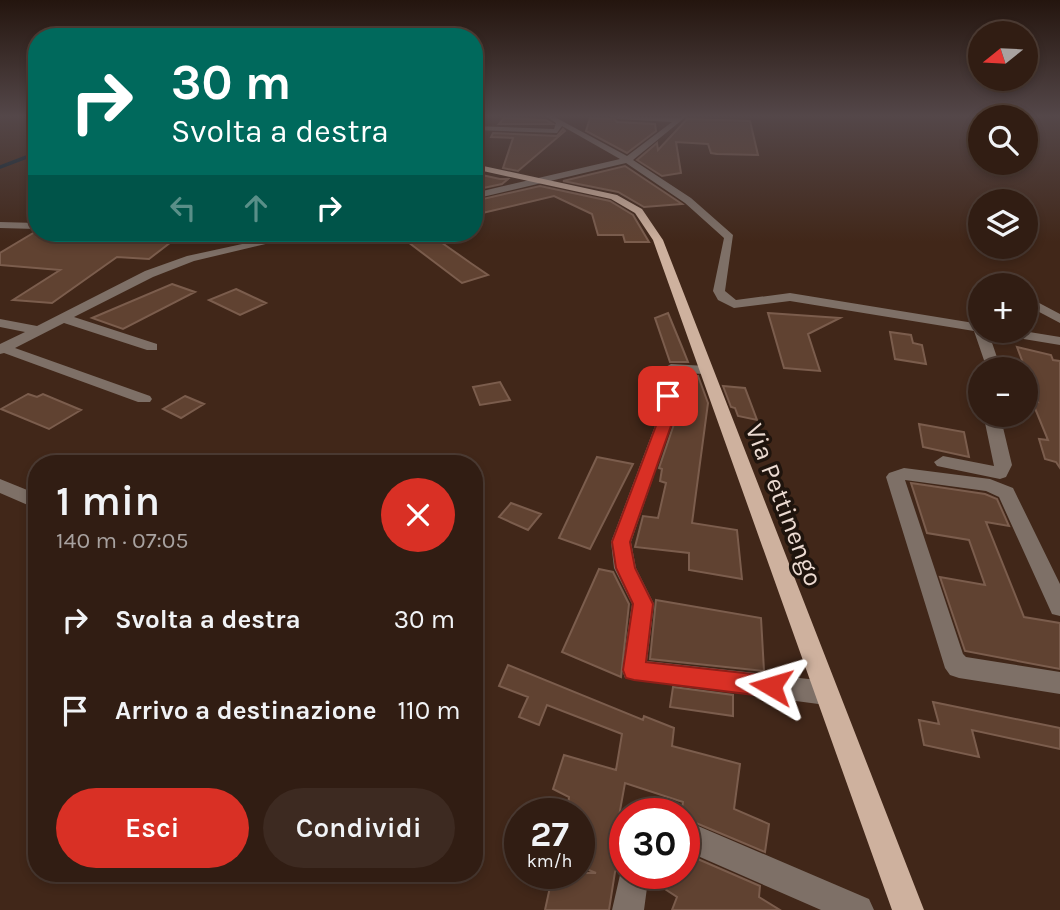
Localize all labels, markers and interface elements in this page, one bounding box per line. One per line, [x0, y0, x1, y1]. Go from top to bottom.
north arrow [968, 21, 1038, 91]
map controls [968, 21, 1038, 427]
text: 30 m [171, 54, 291, 111]
icon: right [56, 56, 147, 147]
button: search [968, 105, 1038, 175]
text: Svolta a destra [171, 113, 389, 150]
icon: left [164, 189, 202, 227]
icon: ahead [237, 189, 275, 227]
icon: right [310, 189, 348, 227]
button: layers [968, 189, 1038, 259]
button: + [968, 273, 1038, 343]
button: − [968, 357, 1038, 427]
pin [638, 366, 698, 426]
icon: arrive [649, 377, 687, 415]
street label: Via Pettinengo [739, 419, 829, 591]
text: 1 min [56, 476, 160, 526]
button: close [381, 478, 455, 552]
text: 140 m · 07:05 [56, 527, 189, 554]
icon: right [56, 601, 94, 639]
text: Svolta a destra [115, 604, 301, 635]
text: 30 m [394, 604, 455, 635]
position arrow [734, 649, 808, 723]
icon: arrive [56, 692, 94, 730]
text: Arrivo a destinazione [115, 695, 377, 726]
text: 110 m [398, 695, 461, 726]
button: Esci [56, 788, 249, 868]
button: Condividi [263, 788, 455, 868]
speed limit sign: 30 [609, 798, 700, 889]
text: 27 [530, 814, 569, 855]
text: km/h [527, 850, 572, 872]

